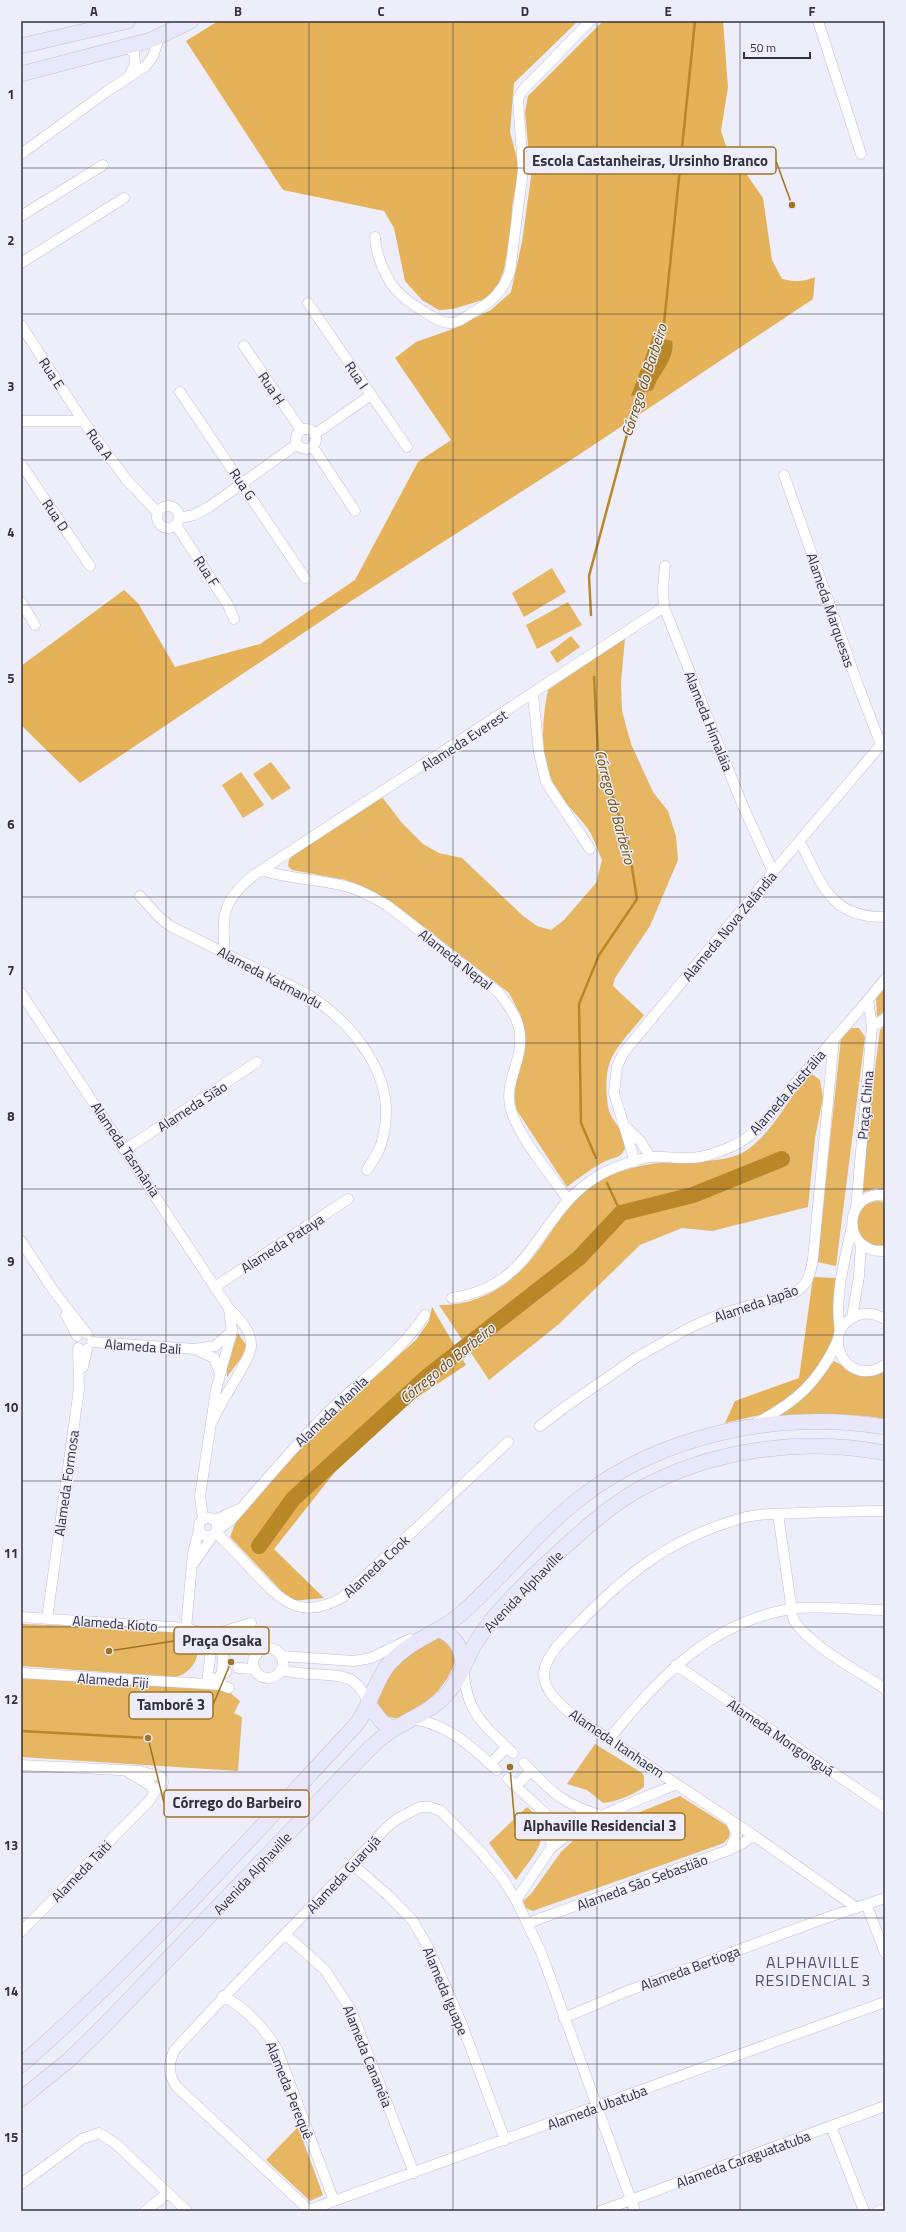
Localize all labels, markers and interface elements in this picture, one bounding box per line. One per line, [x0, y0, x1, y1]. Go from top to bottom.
text: A [90, 1, 98, 21]
text: B [234, 1, 242, 21]
text: C [377, 1, 385, 21]
text: D [521, 1, 529, 21]
text: E [664, 1, 672, 21]
text: F [809, 1, 816, 21]
scale bar [744, 34, 810, 60]
text: 50 m [750, 38, 776, 57]
text: 1 [7, 84, 15, 104]
callout: Escola Castanheiras, Ursinho Branco [524, 147, 776, 174]
text: Escola Castanheiras, Ursinho Branco [532, 149, 768, 172]
text: 2 [7, 230, 15, 250]
water label: Córrego do Barbeiro [615, 320, 673, 439]
street label: Rua E [34, 353, 70, 393]
street label: Rua I [340, 357, 374, 393]
street label: Rua H [253, 367, 291, 409]
text: 3 [7, 376, 15, 396]
street label: Rua A [81, 424, 119, 465]
street label: Rua G [225, 464, 261, 504]
street label: Rua D [37, 495, 75, 535]
text: 4 [7, 522, 15, 542]
street label: Alameda Marquesas [802, 550, 860, 670]
street label: Rua F [189, 551, 225, 591]
text: 5 [7, 668, 15, 688]
street label: Alameda Himaláia [679, 668, 739, 774]
street label: Alameda Everest [417, 704, 511, 776]
water label: Córrego do Barbeiro [589, 747, 641, 867]
text: 6 [7, 814, 15, 834]
street label: Alameda Nova Zelândia [677, 866, 781, 986]
street label: Alameda Nepal [414, 923, 498, 995]
street label: Alameda Katmandu [214, 941, 326, 1013]
text: 7 [7, 960, 15, 980]
street label: Alameda Austrália [744, 1045, 830, 1139]
street label: Praça China [852, 1070, 878, 1140]
street label: Alameda Sião [153, 1075, 231, 1137]
street label: Alameda Tasmânia [86, 1097, 166, 1201]
text: 8 [7, 1106, 15, 1126]
street label: Alameda Pataya [236, 1208, 328, 1278]
text: 9 [7, 1251, 15, 1271]
street label: Alameda Japão [711, 1279, 801, 1327]
water label: Córrego do Barbeiro [394, 1317, 500, 1409]
street label: Alameda Bali [104, 1333, 182, 1359]
street label: Alameda Manila [290, 1371, 372, 1451]
text: 10 [4, 1397, 18, 1417]
street label: Alameda Formosa [48, 1429, 84, 1537]
street label: Alameda Cook [338, 1530, 414, 1602]
text: 11 [4, 1543, 18, 1563]
street label: Avenida Alphaville [478, 1545, 568, 1637]
street label: Alameda Kioto [72, 1610, 158, 1636]
callout: Praça Osaka [174, 1627, 269, 1654]
text: Praça Osaka [182, 1629, 262, 1652]
street label: Alameda Fiji [77, 1667, 149, 1693]
text: 12 [4, 1689, 18, 1709]
callout: Tamboré 3 [129, 1692, 213, 1719]
text: Tamboré 3 [137, 1693, 205, 1716]
street label: Alameda Mongonguá [723, 1693, 839, 1781]
street label: Alameda Itanhaem [565, 1703, 669, 1783]
callout: Córrego do Barbeiro [164, 1790, 309, 1817]
text: Córrego do Barbeiro [172, 1791, 302, 1814]
callout: Alphaville Residencial 3 [515, 1813, 685, 1840]
text: Alphaville Residencial 3 [523, 1814, 677, 1837]
street label: Avenida Alphaville [208, 1827, 296, 1919]
street label: Alameda Guarujá [301, 1830, 385, 1918]
text: 13 [4, 1835, 18, 1855]
street label: Alameda Taiti [46, 1835, 116, 1907]
street label: Alameda São Sebastião [574, 1849, 710, 1915]
street label: Alameda Bertioga [637, 1940, 743, 1996]
street label: Alameda Iguape [418, 1944, 474, 2038]
district label: ALPHAVILLE RESIDENCIAL 3 [755, 1950, 871, 1992]
text: 14 [4, 1981, 18, 2001]
street label: Alameda Cananéia [338, 2002, 398, 2110]
street label: Alameda Perequê [261, 2038, 319, 2142]
street label: Alameda Ubatuba [544, 2079, 650, 2135]
street label: Alameda Caraguatatuba [673, 2125, 813, 2193]
text: 15 [4, 2127, 18, 2147]

